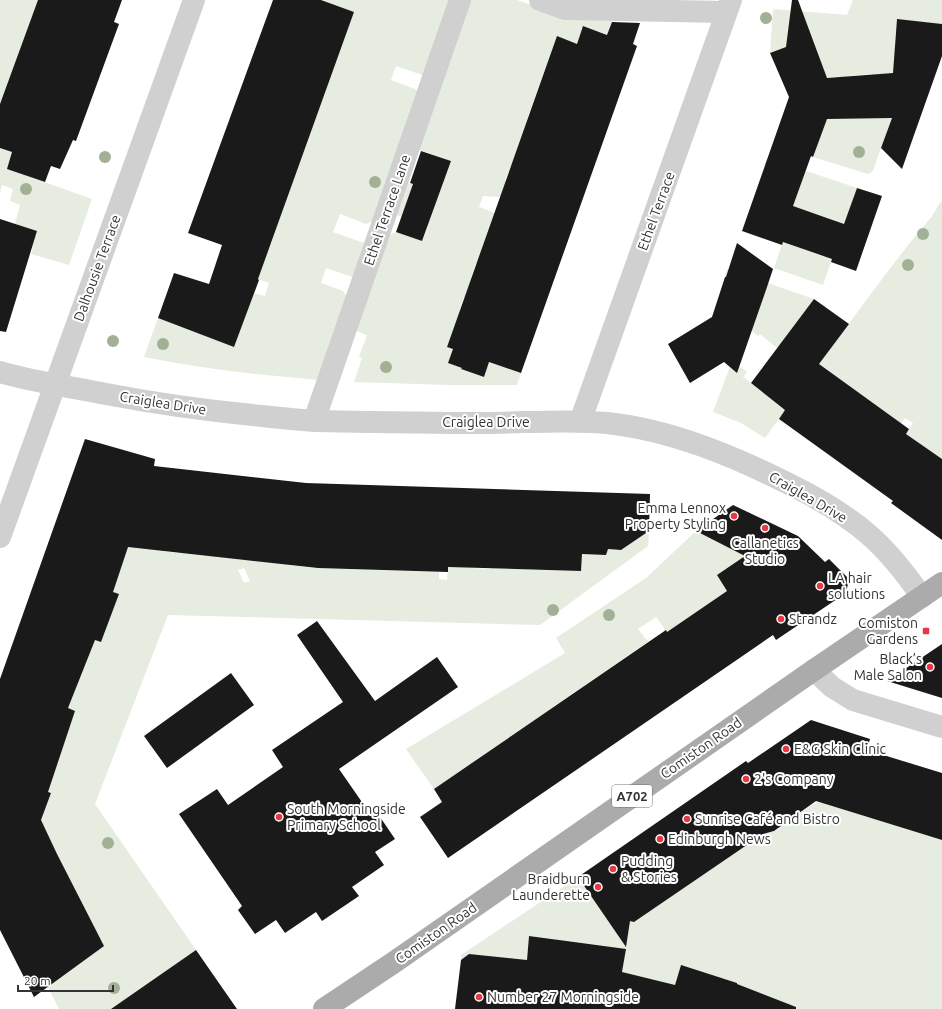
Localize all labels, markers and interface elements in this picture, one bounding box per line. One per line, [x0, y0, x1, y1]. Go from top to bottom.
street label: Ethel Terrace Lane [361, 153, 413, 267]
street label: Ethel Terrace [634, 169, 678, 253]
street label: Dalhousie Terrace [70, 213, 124, 323]
street label: Craiglea Drive [119, 388, 207, 418]
street label: Craiglea Drive [442, 414, 530, 430]
street label: Craiglea Drive [766, 468, 850, 526]
place label: Emma Lennox Property Styling [625, 500, 726, 532]
marker: Emma Lennox Property Styling [729, 511, 739, 521]
marker: Callanetics Studio [760, 523, 770, 533]
place label: Callanetics Studio [731, 535, 799, 567]
place label: LA hair solutions [828, 570, 885, 602]
marker: LA hair solutions [815, 581, 825, 591]
place label: Strandz [789, 611, 837, 627]
marker: Strandz [776, 614, 786, 624]
place label: Comiston Gardens [858, 615, 918, 647]
marker: Comiston Gardens [921, 626, 931, 636]
place label: Black’s Male Salon [854, 651, 922, 683]
marker: Black’s Male Salon [925, 662, 935, 672]
street label: Comiston Road [657, 714, 745, 782]
place label: E&G Skin Clinic [794, 741, 887, 757]
marker: E&G Skin Clinic [781, 744, 791, 754]
place label: 2's Company [754, 771, 834, 787]
marker: 2's Company [741, 774, 751, 784]
road number: A702 [612, 785, 652, 807]
place label: South Morningside Primary School [287, 801, 406, 833]
place label: Sunrise Café and Bistro [695, 811, 840, 827]
marker: South Morningside Primary School [274, 812, 284, 822]
marker: Sunrise Café and Bistro [682, 814, 692, 824]
place label: Edinburgh News [668, 831, 771, 847]
marker: Edinburgh News [655, 834, 665, 844]
place label: Pudding & Stories [621, 853, 677, 885]
marker: Pudding & Stories [608, 864, 618, 874]
place label: Braidburn Launderette [512, 871, 590, 903]
marker: Braidburn Launderette [593, 882, 603, 892]
street label: Comiston Road [392, 899, 480, 967]
scale bar [18, 967, 113, 993]
text: 20 m [24, 974, 51, 987]
place label: Number 27 Morningside [487, 989, 639, 1005]
marker: Number 27 Morningside [474, 992, 484, 1002]

